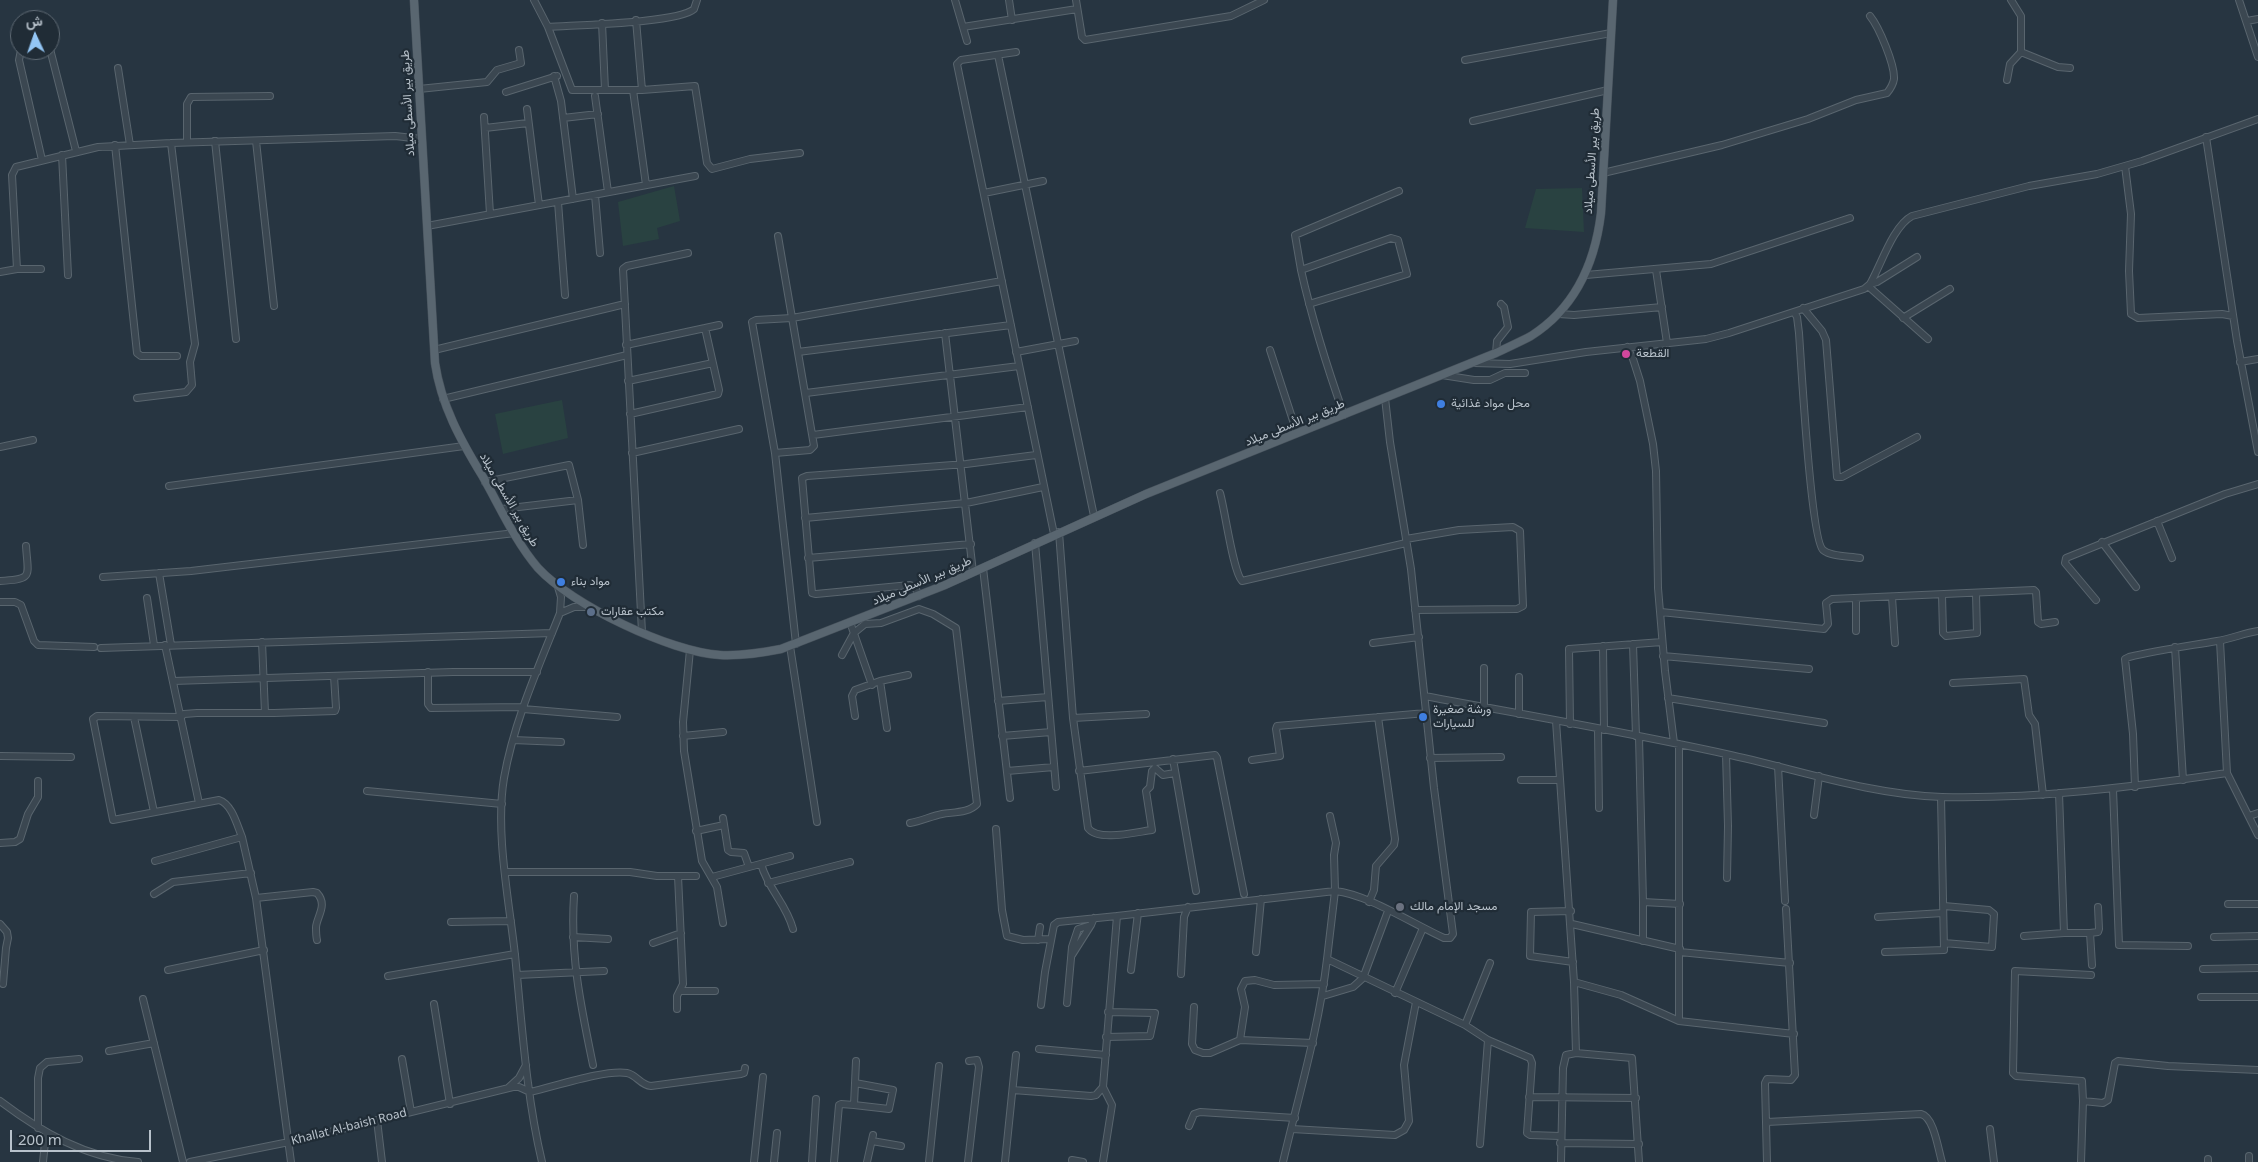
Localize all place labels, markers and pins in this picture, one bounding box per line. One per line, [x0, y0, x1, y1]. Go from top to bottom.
place label: القطعة [1636, 347, 1669, 361]
marker: القطعة [1620, 348, 1632, 360]
place label: محل مواد غذائية [1451, 397, 1530, 411]
marker: محل مواد غذائية [1435, 398, 1447, 410]
place label: مواد بناء [571, 575, 610, 589]
marker: مواد بناء [555, 576, 567, 588]
place label: مكتب عقارات [601, 605, 664, 619]
marker: مكتب عقارات [585, 606, 597, 618]
place label: ورشة صغيرة للسيارات [1433, 703, 1491, 731]
marker: ورشة صغيرة للسيارات [1417, 711, 1429, 723]
place label: مسجد الإمام مالك [1410, 900, 1498, 914]
marker: مسجد الإمام مالك [1394, 901, 1406, 913]

